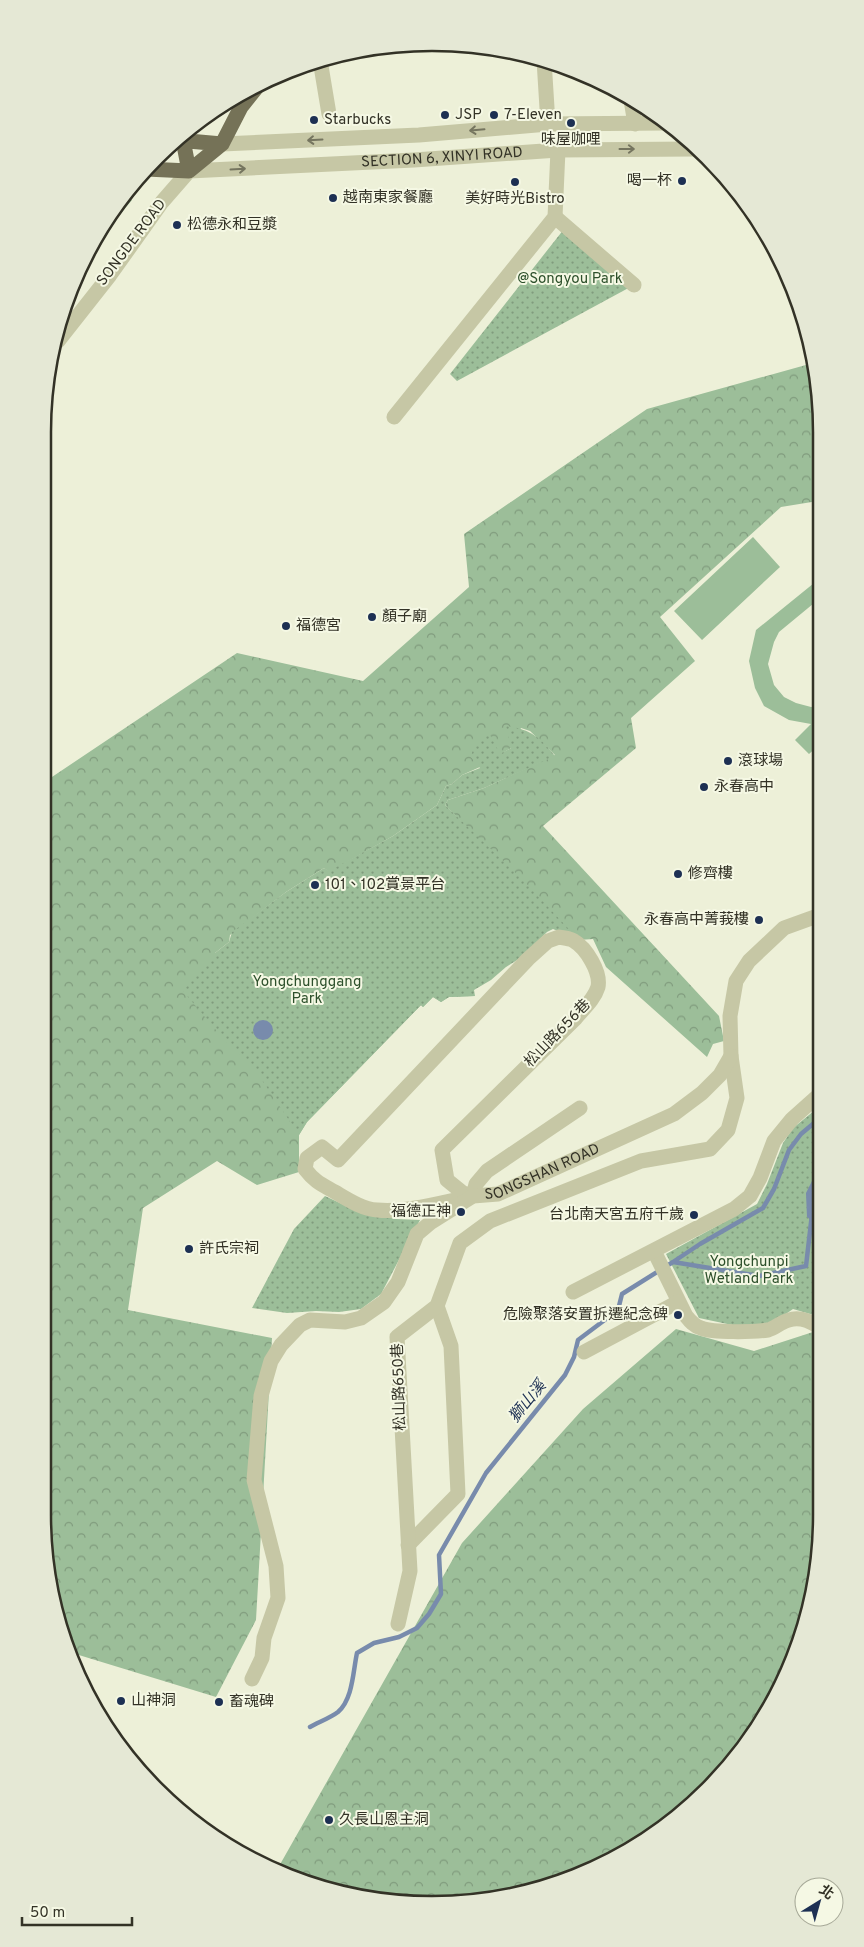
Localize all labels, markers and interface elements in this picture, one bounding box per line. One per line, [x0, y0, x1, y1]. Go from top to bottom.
place label: JSP [455, 106, 482, 125]
place label: 7-Eleven [504, 106, 562, 125]
marker: JSP [439, 109, 451, 121]
marker: 7-Eleven [488, 109, 500, 121]
place label: Starbucks [324, 111, 391, 130]
marker: Starbucks [308, 114, 320, 126]
marker: 味屋咖哩 [565, 117, 577, 129]
one-way arrow [469, 126, 485, 135]
place label: 味屋咖哩 [541, 131, 601, 150]
one-way arrow [307, 136, 323, 145]
street label: SECTION 6, XINYI ROAD [361, 143, 523, 172]
one-way arrow [619, 144, 635, 154]
one-way arrow [230, 164, 246, 173]
place label: 喝一杯 [627, 172, 672, 191]
marker: 喝一杯 [676, 175, 688, 187]
marker: 美好時光Bistro [509, 176, 521, 188]
place label: 越南東家餐廳 [343, 189, 433, 208]
place label: 美好時光Bistro [465, 189, 565, 209]
marker: 越南東家餐廳 [327, 192, 339, 204]
street label: SONGDE ROAD [93, 196, 171, 290]
place label: 松德永和豆漿 [187, 215, 277, 235]
marker: 松德永和豆漿 [171, 219, 183, 231]
park label: @Songyou Park [517, 270, 623, 289]
place label: 顏子廟 [382, 608, 427, 627]
marker: 顏子廟 [366, 611, 378, 623]
place label: 福德宮 [296, 616, 341, 636]
marker: 福德宮 [280, 620, 292, 632]
place label: 滾球場 [738, 752, 783, 771]
marker: 滾球場 [722, 755, 734, 767]
place label: 永春高中 [714, 778, 774, 797]
marker: 永春高中 [698, 781, 710, 793]
place label: 修齊樓 [688, 865, 733, 884]
marker: 修齊樓 [672, 868, 684, 880]
place label: 101、102賞景平台 [325, 876, 445, 895]
marker: 101、102賞景平台 [309, 879, 321, 891]
place label: 永春高中菁莪樓 [644, 911, 749, 930]
marker: 永春高中菁莪樓 [753, 914, 765, 926]
park label: Yongchunggang Park [253, 973, 361, 1009]
street label: 松山路656巷 [521, 996, 595, 1072]
street label: SONGSHAN ROAD [484, 1140, 603, 1205]
place label: 福德正神 [391, 1202, 451, 1222]
place label: 台北南天宮五府千歲 [549, 1205, 684, 1225]
marker: 福德正神 [455, 1206, 467, 1218]
marker: 台北南天宮五府千歲 [688, 1209, 700, 1221]
place label: 許氏宗祠 [199, 1240, 259, 1259]
marker: 許氏宗祠 [183, 1243, 195, 1255]
park label: Yongchunpi Wetland Park [704, 1253, 794, 1289]
place label: 危險聚落安置拆遷紀念碑 [503, 1305, 668, 1325]
marker: 危險聚落安置拆遷紀念碑 [672, 1309, 684, 1321]
street label: 松山路650巷 [389, 1343, 411, 1431]
water label: 獅山溪 [505, 1376, 552, 1427]
place label: 山神洞 [131, 1692, 176, 1711]
place label: 畜魂碑 [229, 1693, 274, 1712]
marker: 山神洞 [115, 1695, 127, 1707]
marker: 畜魂碑 [213, 1696, 225, 1708]
place label: 久長山恩主洞 [339, 1811, 429, 1830]
marker: 久長山恩主洞 [323, 1814, 335, 1826]
north arrow [794, 1877, 844, 1927]
text: 北 [815, 1882, 837, 1904]
scale bar [22, 1894, 132, 1926]
text: 50 m [30, 1904, 65, 1923]

